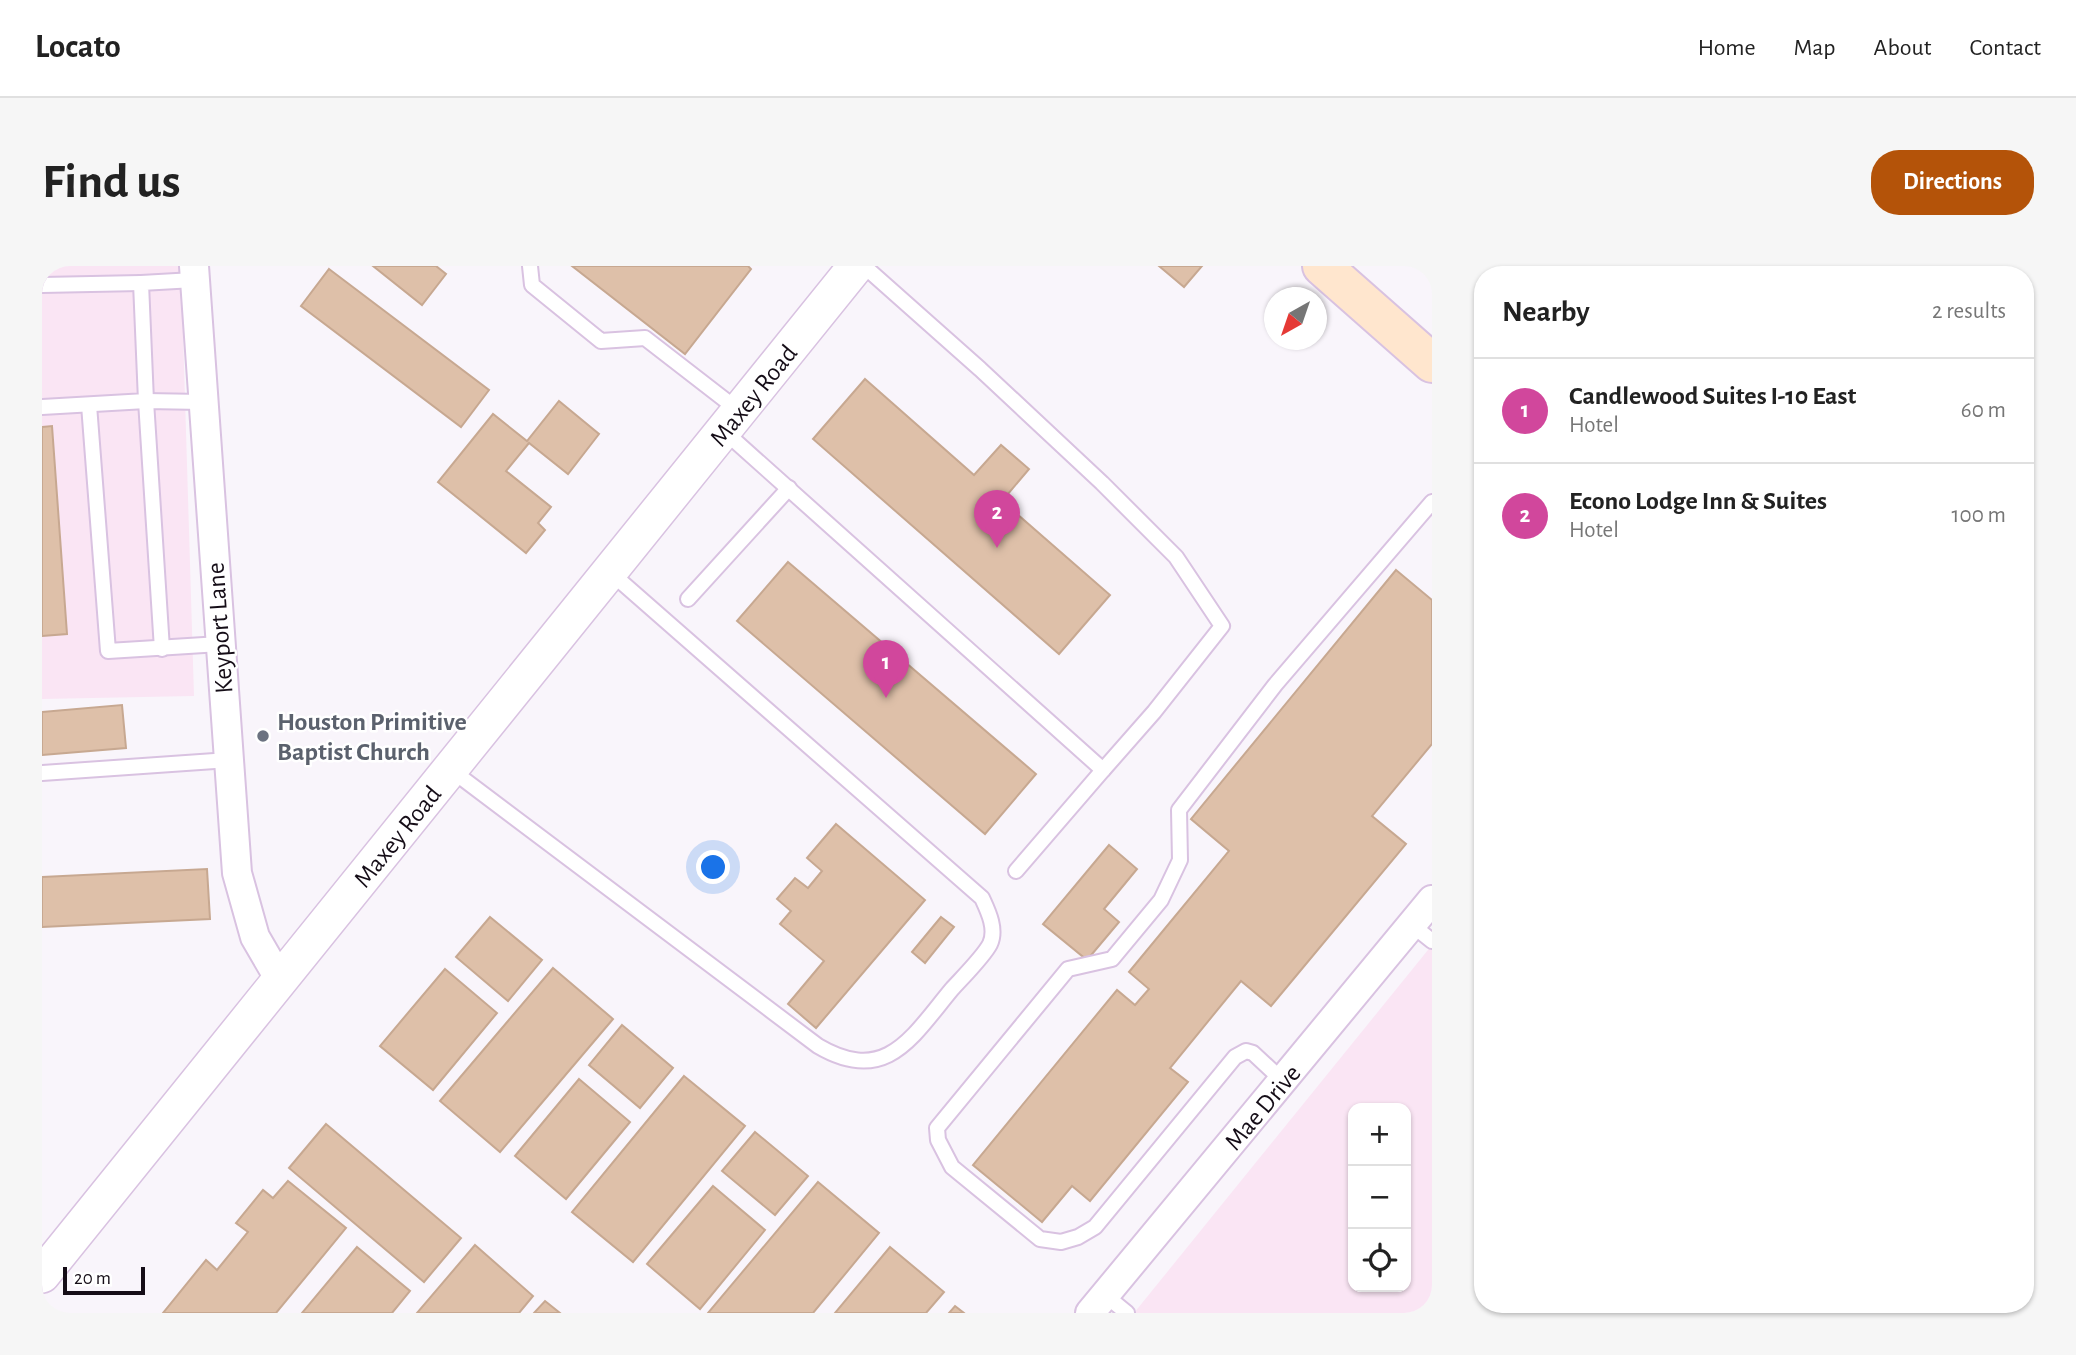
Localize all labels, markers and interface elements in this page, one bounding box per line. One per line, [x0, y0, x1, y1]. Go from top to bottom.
text: Locato [35, 31, 121, 64]
text: Home [1698, 36, 1756, 60]
text: Map [1794, 36, 1836, 60]
text: About [1874, 36, 1931, 60]
text: Contact [1969, 36, 2041, 60]
button: Directions [1871, 150, 2034, 215]
text: Find us [42, 158, 181, 207]
north arrow [1264, 287, 1327, 350]
text: Nearby [1502, 297, 1590, 327]
text: 2 results [1932, 300, 2006, 323]
street label: Maxey Road [705, 340, 802, 451]
text: Candlewood Suites I-10 East [1569, 383, 1856, 409]
text: 1 [1521, 399, 1529, 422]
text: 60 m [1961, 399, 2006, 422]
text: Hotel [1569, 414, 1619, 437]
text: Econo Lodge Inn & Suites [1569, 488, 1827, 514]
pin: 2 [974, 490, 1020, 548]
text: 2 [1520, 504, 1530, 527]
text: 100 m [1952, 504, 2006, 527]
text: Hotel [1569, 519, 1619, 542]
street label: Keyport Lane [202, 561, 238, 694]
pin: 1 [863, 640, 909, 698]
place label: Houston Primitive Baptist Church [277, 709, 467, 765]
marker: Houston Primitive Baptist Church [255, 728, 271, 744]
street label: Maxey Road [349, 781, 446, 892]
your location [696, 850, 730, 884]
street label: Mae Drive [1220, 1060, 1306, 1155]
map controls [1348, 1103, 1411, 1292]
button: + [1348, 1103, 1411, 1166]
button: − [1348, 1166, 1411, 1229]
button: locate [1348, 1229, 1411, 1292]
scale bar [63, 1264, 145, 1296]
text: 20 m [74, 1269, 111, 1288]

